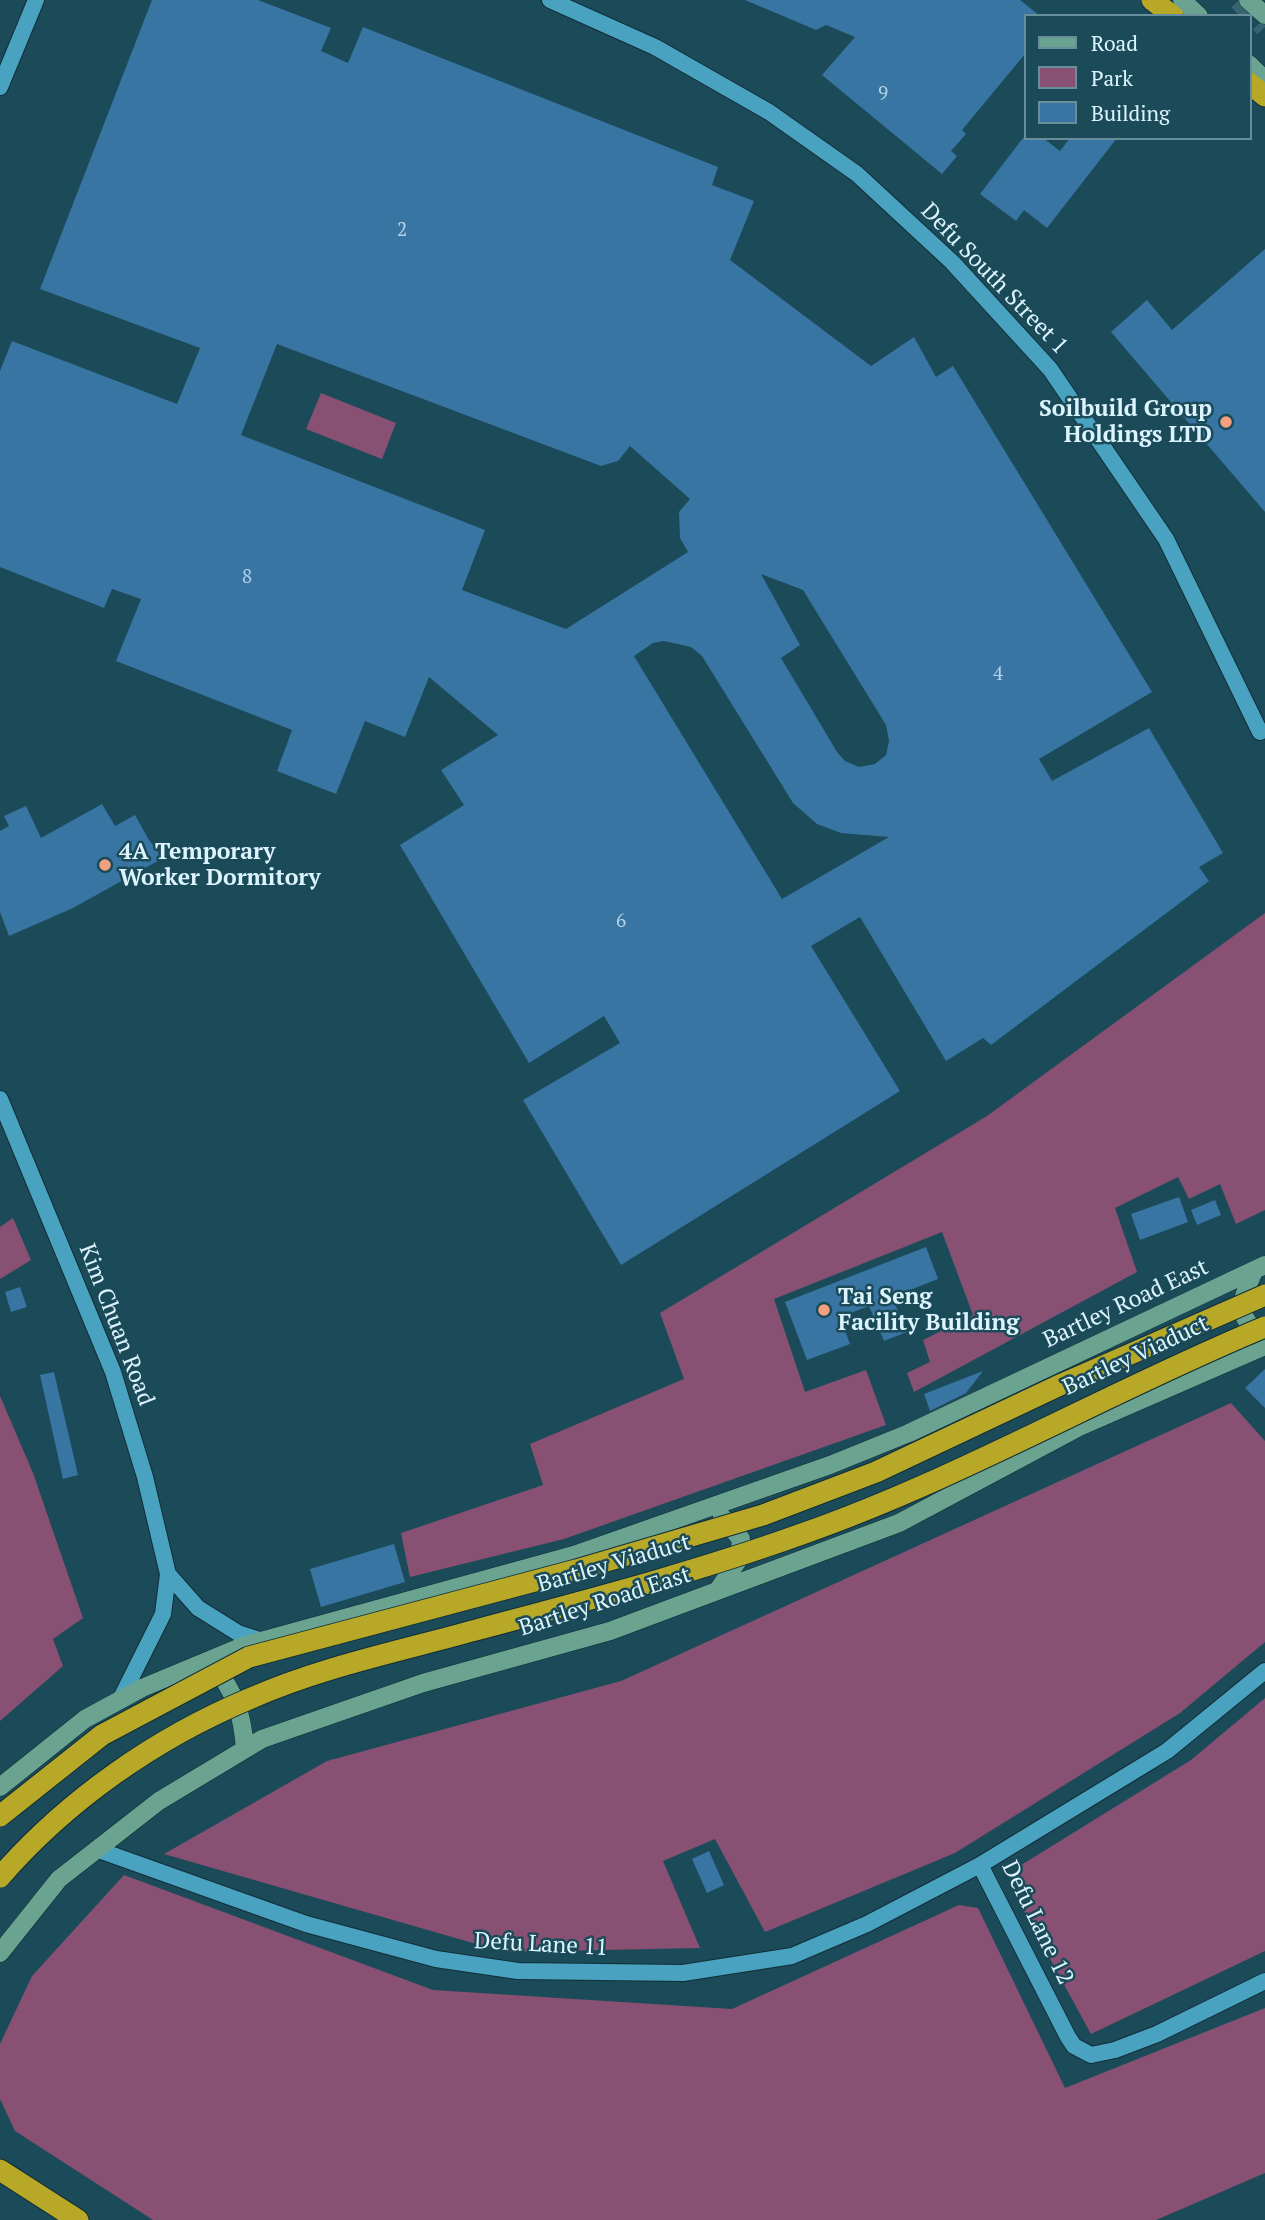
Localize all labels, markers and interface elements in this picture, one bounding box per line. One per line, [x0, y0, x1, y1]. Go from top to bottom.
legend [1024, 14, 1251, 140]
text: Road [1091, 29, 1138, 57]
text: Park [1091, 64, 1133, 92]
house number: 9 [878, 84, 888, 106]
text: Building [1091, 99, 1170, 127]
street label: Defu South Street 1 [915, 198, 1073, 360]
house number: 2 [397, 220, 407, 242]
place label: Soilbuild Group Holdings LTD [1039, 395, 1212, 449]
marker: Soilbuild Group Holdings LTD [1218, 414, 1234, 430]
house number: 8 [242, 567, 252, 589]
house number: 4 [993, 664, 1003, 686]
place label: 4A Temporary Worker Dormitory [119, 838, 321, 892]
marker: 4A Temporary Worker Dormitory [97, 857, 113, 873]
house number: 6 [616, 911, 626, 933]
street label: Kim Chuan Road [72, 1240, 160, 1410]
street label: Bartley Road East [1039, 1254, 1213, 1354]
place label: Tai Seng Facility Building [838, 1283, 1019, 1337]
marker: Tai Seng Facility Building [816, 1302, 832, 1318]
street label: Bartley Viaduct [1059, 1310, 1213, 1402]
street label: Bartley Viaduct [534, 1529, 694, 1599]
street label: Bartley Road East [516, 1561, 694, 1643]
street label: Defu Lane 12 [995, 1857, 1079, 1989]
street label: Defu Lane 11 [473, 1928, 609, 1962]

